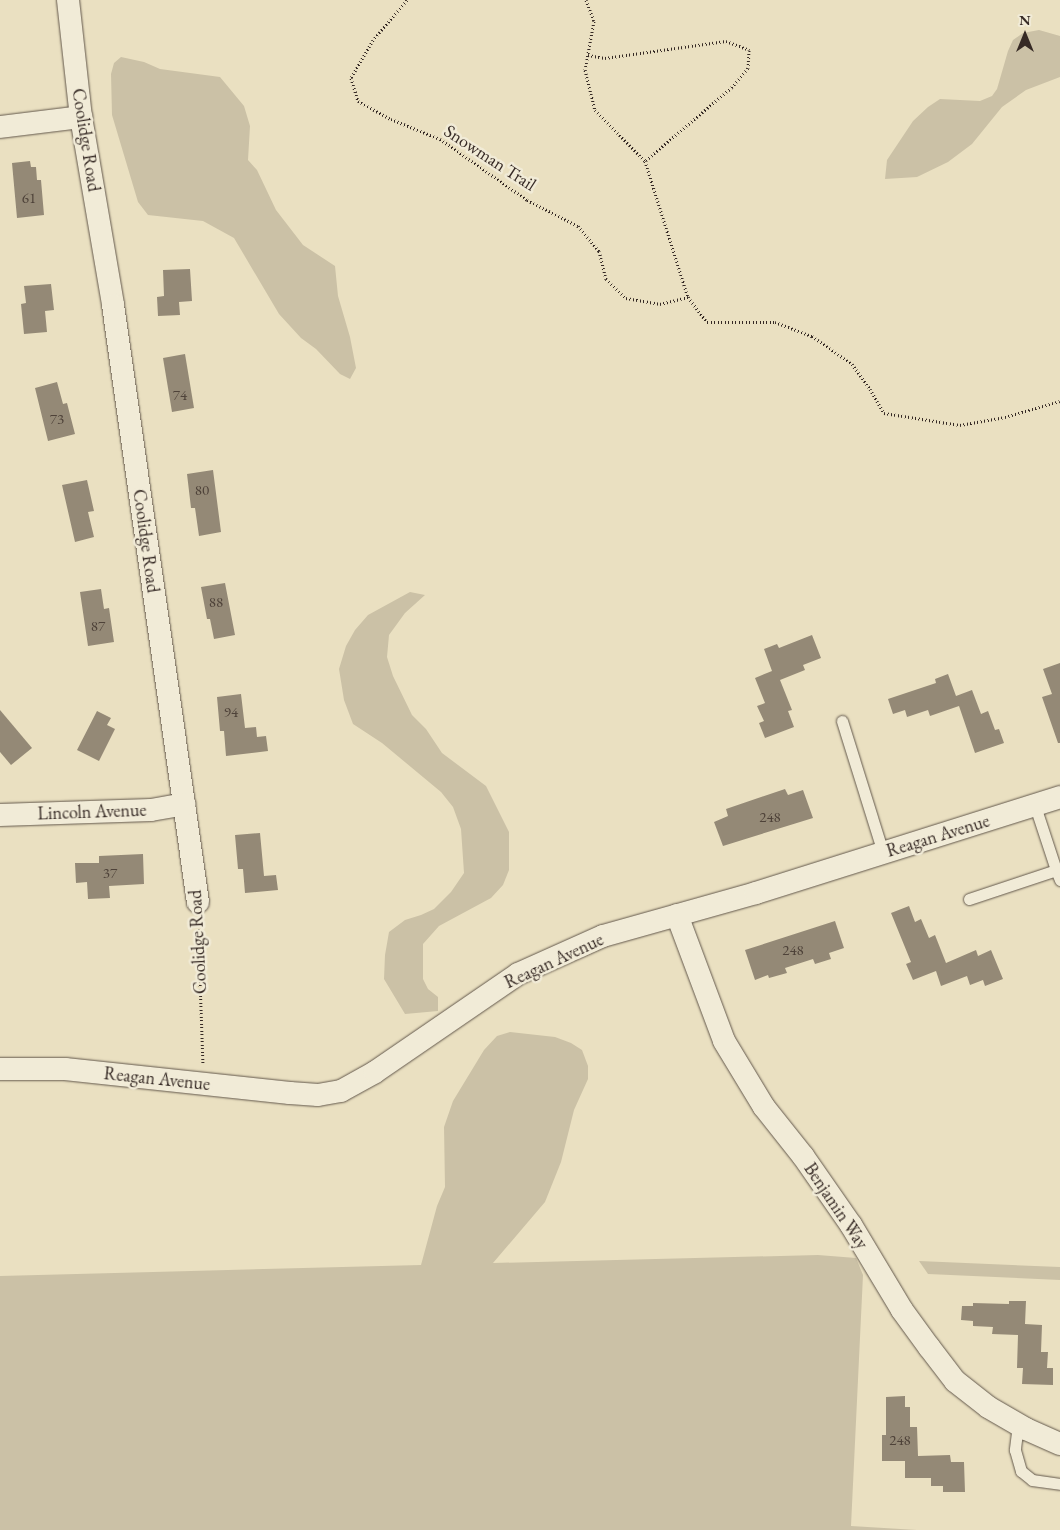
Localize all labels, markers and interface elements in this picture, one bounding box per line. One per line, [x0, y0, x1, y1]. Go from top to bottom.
north arrow [1000, 10, 1050, 60]
text: N [1019, 11, 1031, 29]
street label: Coolidge Road [67, 87, 105, 193]
street label: Snowman Trail [440, 120, 540, 196]
house number: 61 [22, 189, 36, 207]
house number: 74 [173, 386, 187, 404]
house number: 73 [50, 410, 64, 428]
house number: 80 [195, 481, 209, 499]
street label: Coolidge Road [128, 488, 164, 594]
house number: 88 [209, 593, 223, 611]
house number: 87 [91, 617, 105, 635]
house number: 94 [224, 703, 238, 721]
street label: Lincoln Avenue [37, 799, 147, 825]
house number: 248 [759, 808, 781, 826]
street label: Reagan Avenue [884, 810, 992, 862]
house number: 37 [103, 864, 117, 882]
street label: Coolidge Road [184, 889, 212, 995]
street label: Reagan Avenue [501, 929, 607, 993]
house number: 248 [782, 941, 804, 959]
street label: Reagan Avenue [103, 1063, 211, 1095]
street label: Benjamin Way [799, 1159, 873, 1253]
house number: 248 [889, 1431, 911, 1449]

